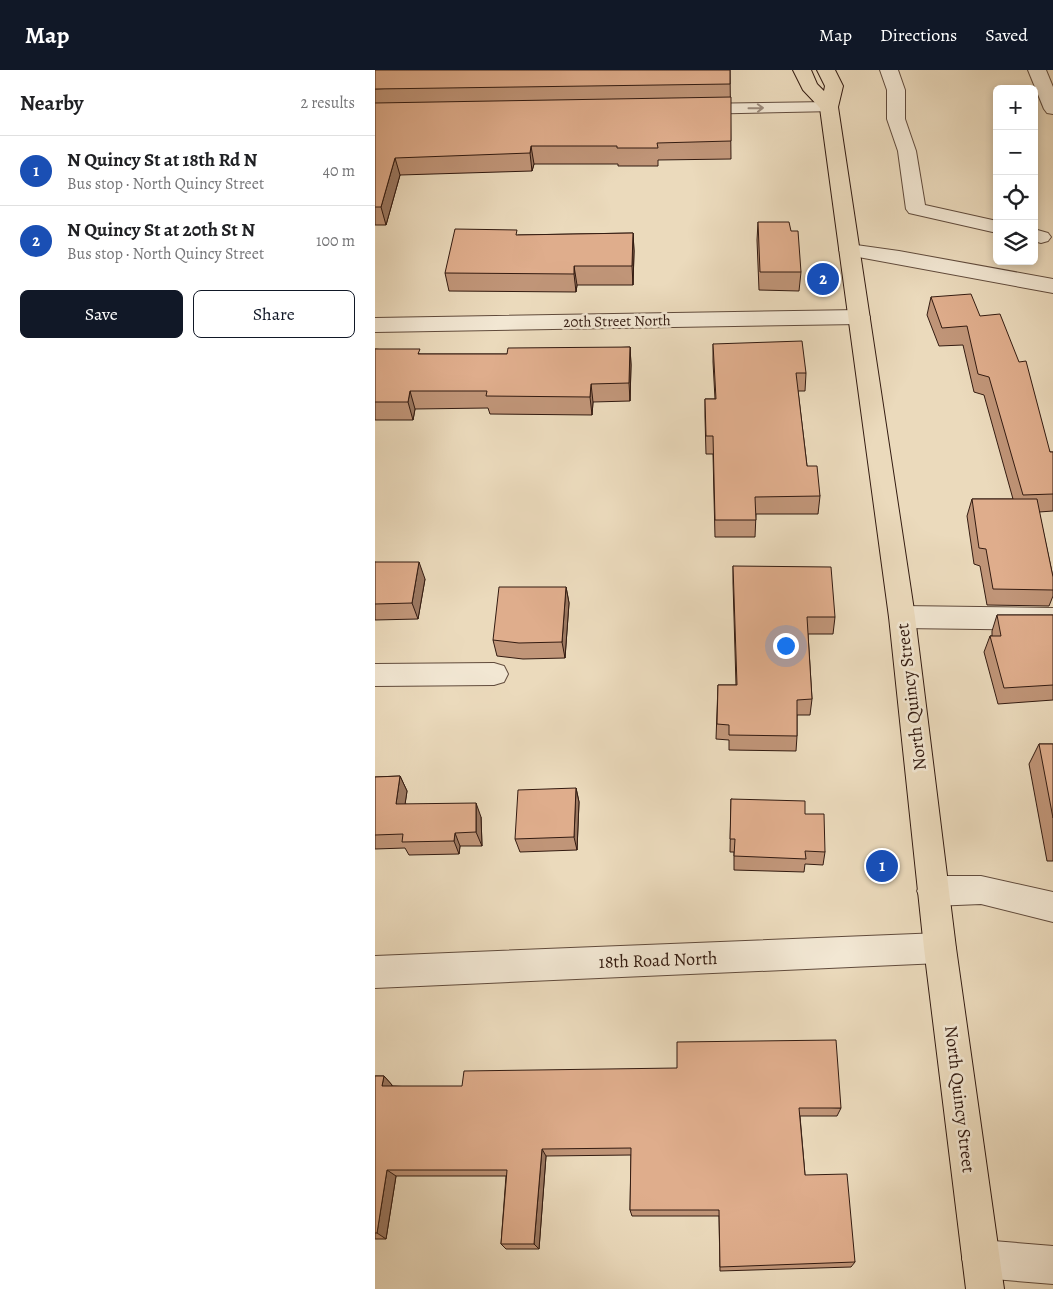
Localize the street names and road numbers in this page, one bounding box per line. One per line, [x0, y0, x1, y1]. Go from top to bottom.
street label: 20th Street North [563, 310, 671, 332]
street label: North Quincy Street [890, 622, 932, 772]
street label: 18th Road North [598, 946, 718, 974]
street label: North Quincy Street [939, 1024, 981, 1174]

